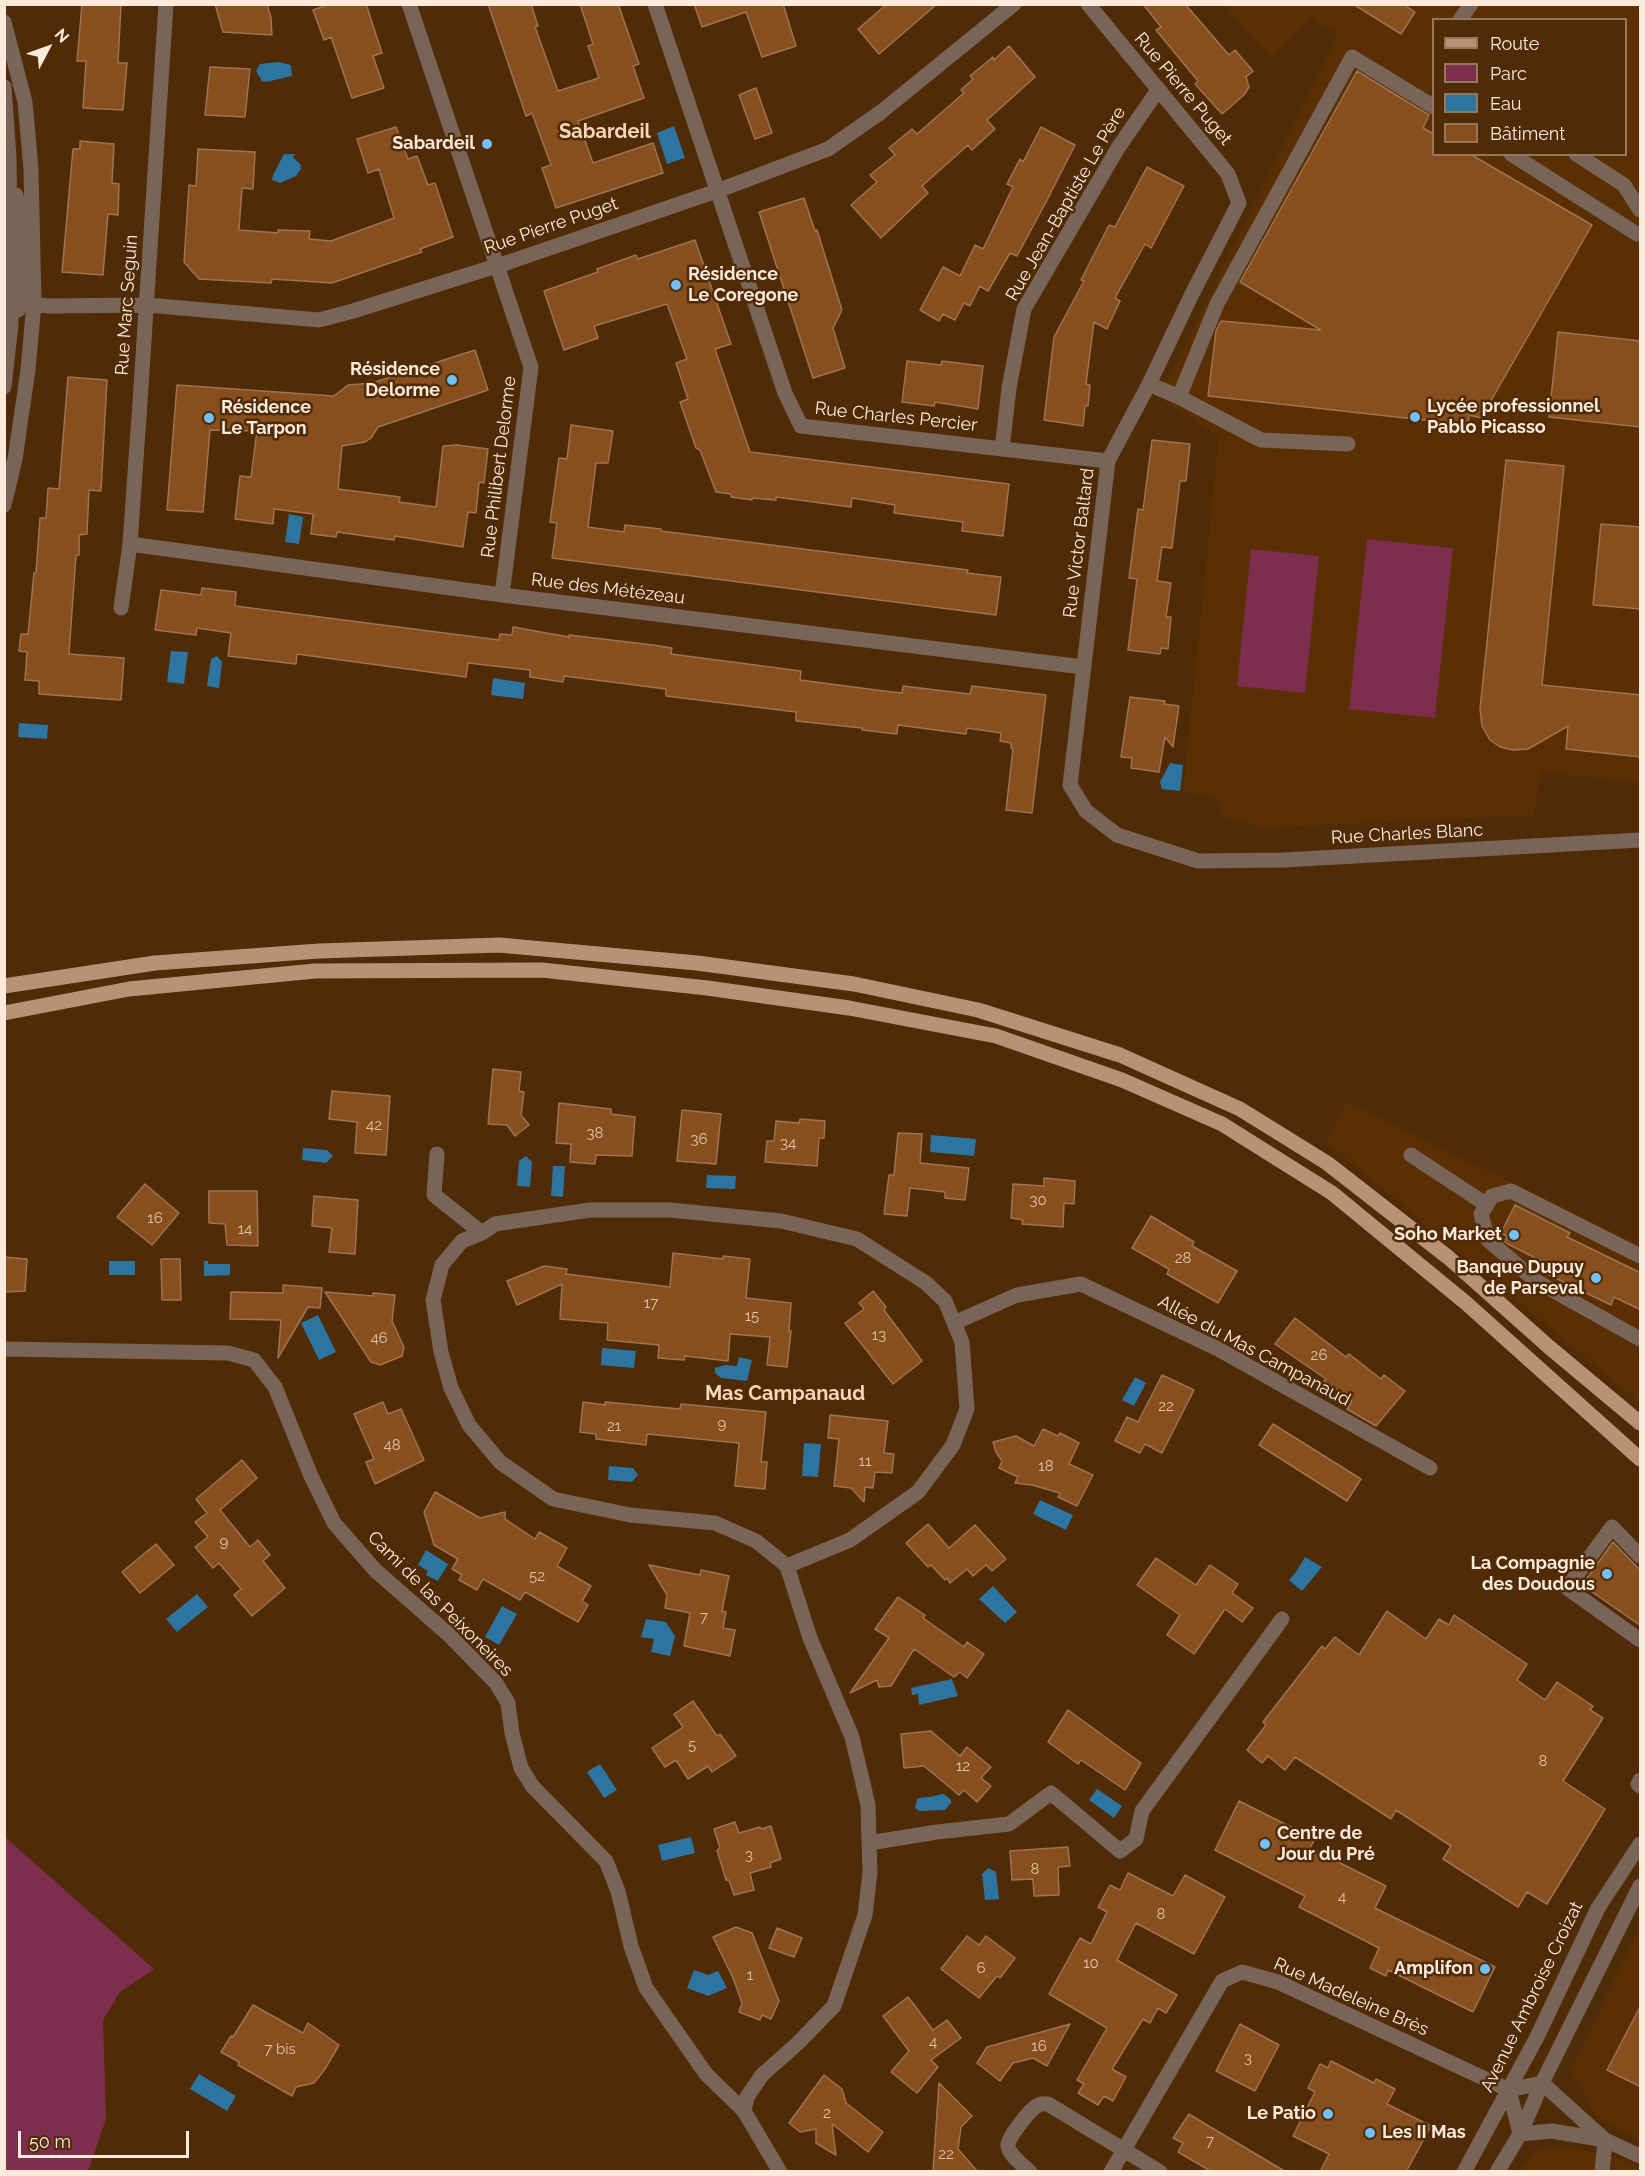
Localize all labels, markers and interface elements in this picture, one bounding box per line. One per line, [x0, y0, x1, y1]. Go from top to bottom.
north arrow [18, 18, 78, 78]
legend [1432, 18, 1627, 156]
text: N [51, 25, 73, 47]
street label: Rue Pierre Puget [1130, 28, 1236, 150]
text: Route [1490, 33, 1539, 54]
text: Parc [1490, 63, 1527, 84]
text: Eau [1490, 93, 1521, 114]
street label: Rue Jean-Baptiste Le Père [1002, 103, 1130, 305]
district label: Sabardeil [559, 120, 651, 144]
text: Bâtiment [1490, 123, 1565, 144]
place label: Sabardeil [392, 133, 475, 155]
marker: Sabardeil [480, 137, 494, 151]
street label: Rue Pierre Puget [481, 193, 621, 259]
street label: Rue Marc Seguin [111, 234, 143, 376]
place label: Résidence Le Coregone [688, 264, 798, 306]
marker: Résidence Le Coregone [669, 278, 683, 292]
place label: Résidence Delorme [350, 359, 440, 401]
marker: Résidence Delorme [445, 373, 459, 387]
street label: Rue Philibert Delorme [477, 375, 521, 559]
place label: Lycée professionnel Pablo Picasso [1427, 396, 1600, 438]
place label: Résidence Le Tarpon [221, 397, 311, 440]
street label: Rue Charles Percier [814, 398, 978, 436]
marker: Lycée professionnel Pablo Picasso [1408, 410, 1422, 424]
marker: Résidence Le Tarpon [202, 411, 216, 425]
street label: Rue Victor Baltard [1059, 467, 1099, 619]
street label: Rue des Métézeau [530, 569, 686, 609]
street label: Rue Charles Blanc [1330, 819, 1484, 849]
house number: 42 [366, 1116, 382, 1134]
house number: 38 [587, 1124, 603, 1142]
house number: 36 [690, 1130, 708, 1148]
house number: 34 [780, 1134, 796, 1152]
house number: 30 [1029, 1191, 1047, 1209]
house number: 16 [147, 1209, 163, 1227]
house number: 14 [238, 1220, 252, 1238]
place label: Soho Market [1394, 1224, 1502, 1246]
marker: Soho Market [1507, 1228, 1521, 1242]
house number: 28 [1175, 1249, 1191, 1267]
place label: Banque Dupuy de Parseval [1457, 1257, 1584, 1300]
marker: Banque Dupuy de Parseval [1589, 1271, 1603, 1285]
street label: Allée du Mas Campanaud [1154, 1291, 1354, 1411]
house number: 17 [644, 1294, 658, 1312]
house number: 15 [745, 1307, 759, 1325]
house number: 13 [872, 1326, 886, 1344]
house number: 46 [370, 1329, 388, 1347]
house number: 26 [1311, 1346, 1327, 1364]
district label: Mas Campanaud [705, 1382, 865, 1406]
house number: 22 [1158, 1397, 1174, 1415]
house number: 9 [718, 1415, 726, 1433]
house number: 21 [607, 1417, 621, 1435]
house number: 48 [383, 1436, 401, 1454]
house number: 11 [859, 1452, 871, 1470]
house number: 18 [1038, 1457, 1054, 1475]
street label: Cami de las Peixoneires [363, 1527, 517, 1681]
house number: 9 [220, 1533, 228, 1551]
place label: La Compagnie des Doudous [1470, 1553, 1595, 1596]
house number: 52 [529, 1567, 545, 1585]
marker: La Compagnie des Doudous [1600, 1567, 1614, 1581]
house number: 7 [700, 1608, 708, 1626]
house number: 5 [688, 1736, 696, 1754]
house number: 8 [1539, 1752, 1547, 1770]
house number: 12 [956, 1757, 970, 1775]
place label: Centre de Jour du Pré [1277, 1823, 1375, 1866]
marker: Centre de Jour du Pré [1258, 1837, 1272, 1851]
house number: 3 [745, 1846, 753, 1864]
house number: 8 [1031, 1860, 1039, 1878]
house number: 4 [1338, 1888, 1346, 1906]
street label: Avenue Ambroise Croizat [1476, 1898, 1588, 2096]
house number: 8 [1157, 1905, 1165, 1923]
street label: Rue Madeleine Brès [1270, 1953, 1432, 2041]
house number: 10 [1083, 1954, 1099, 1972]
place label: Amplifon [1394, 1958, 1473, 1980]
house number: 6 [976, 1959, 986, 1977]
marker: Amplifon [1478, 1962, 1492, 1976]
house number: 1 [747, 1966, 753, 1984]
house number: 4 [929, 2033, 937, 2051]
house number: 16 [1031, 2037, 1047, 2055]
house number: 7 bis [264, 2040, 296, 2058]
house number: 3 [1244, 2049, 1252, 2067]
place label: Le Patio [1247, 2103, 1316, 2125]
house number: 2 [823, 2104, 831, 2122]
marker: Le Patio [1321, 2107, 1335, 2121]
scale bar [21, 2119, 192, 2157]
place label: Les II Mas [1382, 2122, 1466, 2144]
marker: Les II Mas [1363, 2126, 1377, 2140]
text: 50 m [29, 2131, 71, 2152]
house number: 7 [1206, 2132, 1214, 2150]
house number: 22 [938, 2145, 954, 2163]

